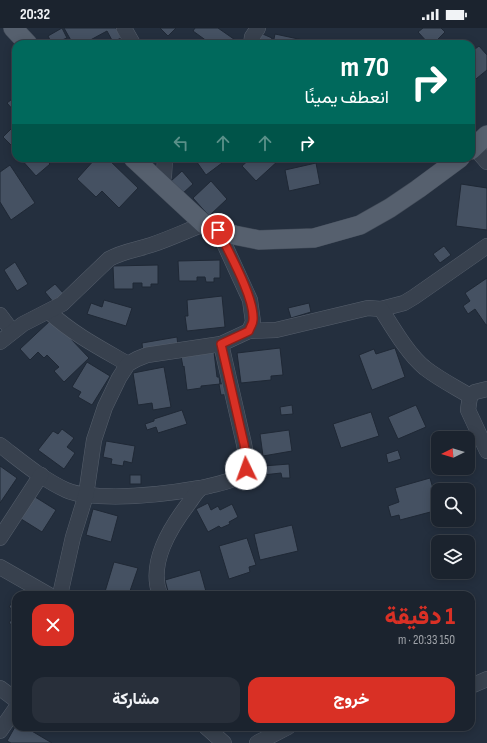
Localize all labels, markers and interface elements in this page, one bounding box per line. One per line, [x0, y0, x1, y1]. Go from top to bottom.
text: 20:32 [20, 5, 50, 24]
text: 70 m [341, 51, 389, 84]
icon: right [403, 56, 455, 108]
text: انعطف يمينًا [304, 87, 389, 108]
icon: left [170, 132, 192, 154]
icon: ahead [212, 132, 234, 154]
icon: ahead [254, 132, 276, 154]
icon: right [296, 132, 318, 154]
pin [201, 213, 235, 247]
icon: arrive [207, 219, 229, 241]
north arrow [431, 431, 475, 475]
map controls [431, 431, 475, 579]
position arrow [225, 448, 267, 490]
button: search [431, 483, 475, 527]
button: layers [431, 535, 475, 579]
text: 1 دقيقة [385, 602, 455, 631]
button: close [32, 604, 74, 646]
text: 150 m · 20:33 [398, 632, 455, 648]
button: مشاركة [32, 677, 240, 723]
button: خروج [248, 677, 455, 723]

